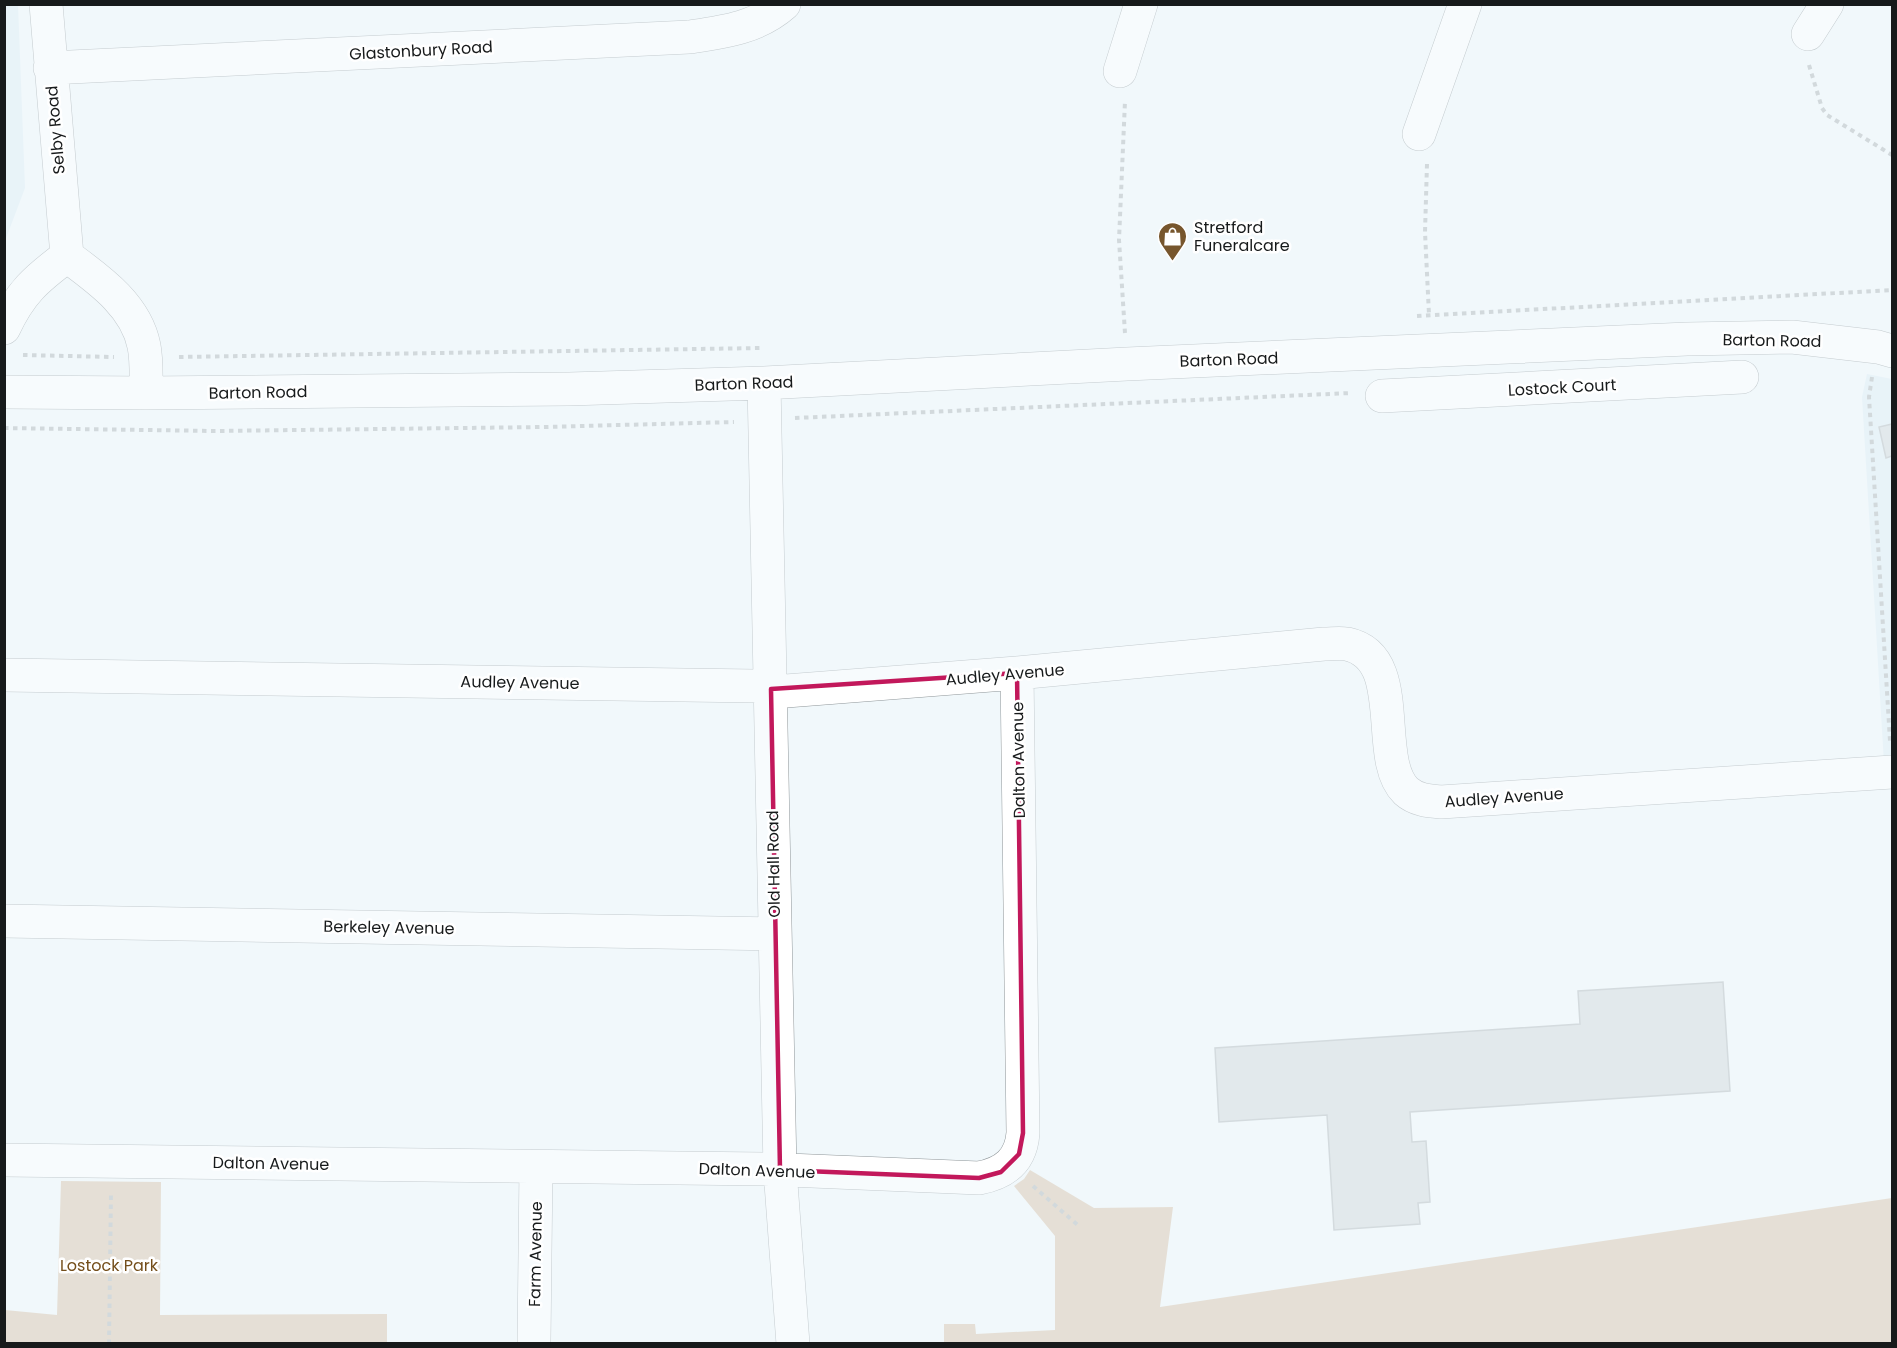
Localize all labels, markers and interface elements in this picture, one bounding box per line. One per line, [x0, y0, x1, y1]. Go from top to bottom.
street label: Glastonbury Road [349, 35, 493, 66]
street label: Selby Road [40, 85, 71, 175]
place label: Stretford Funeralcare [1194, 216, 1290, 257]
shop icon: Stretford Funeralcare [1157, 220, 1189, 262]
street label: Barton Road [1722, 328, 1822, 353]
street label: Barton Road [1179, 346, 1279, 373]
street label: Barton Road [694, 370, 794, 397]
street label: Lostock Court [1507, 373, 1617, 402]
street label: Barton Road [208, 380, 308, 405]
street label: Audley Avenue [945, 658, 1065, 691]
street label: Audley Avenue [460, 670, 580, 695]
street label: Dalton Avenue [1006, 701, 1031, 819]
street label: Audley Avenue [1444, 782, 1564, 813]
street label: Old Hall Road [761, 810, 786, 918]
street label: Berkeley Avenue [323, 915, 455, 940]
street label: Dalton Avenue [212, 1151, 330, 1176]
street label: Dalton Avenue [698, 1157, 816, 1184]
street label: Farm Avenue [523, 1201, 548, 1307]
park label: Lostock Park [60, 1254, 159, 1277]

